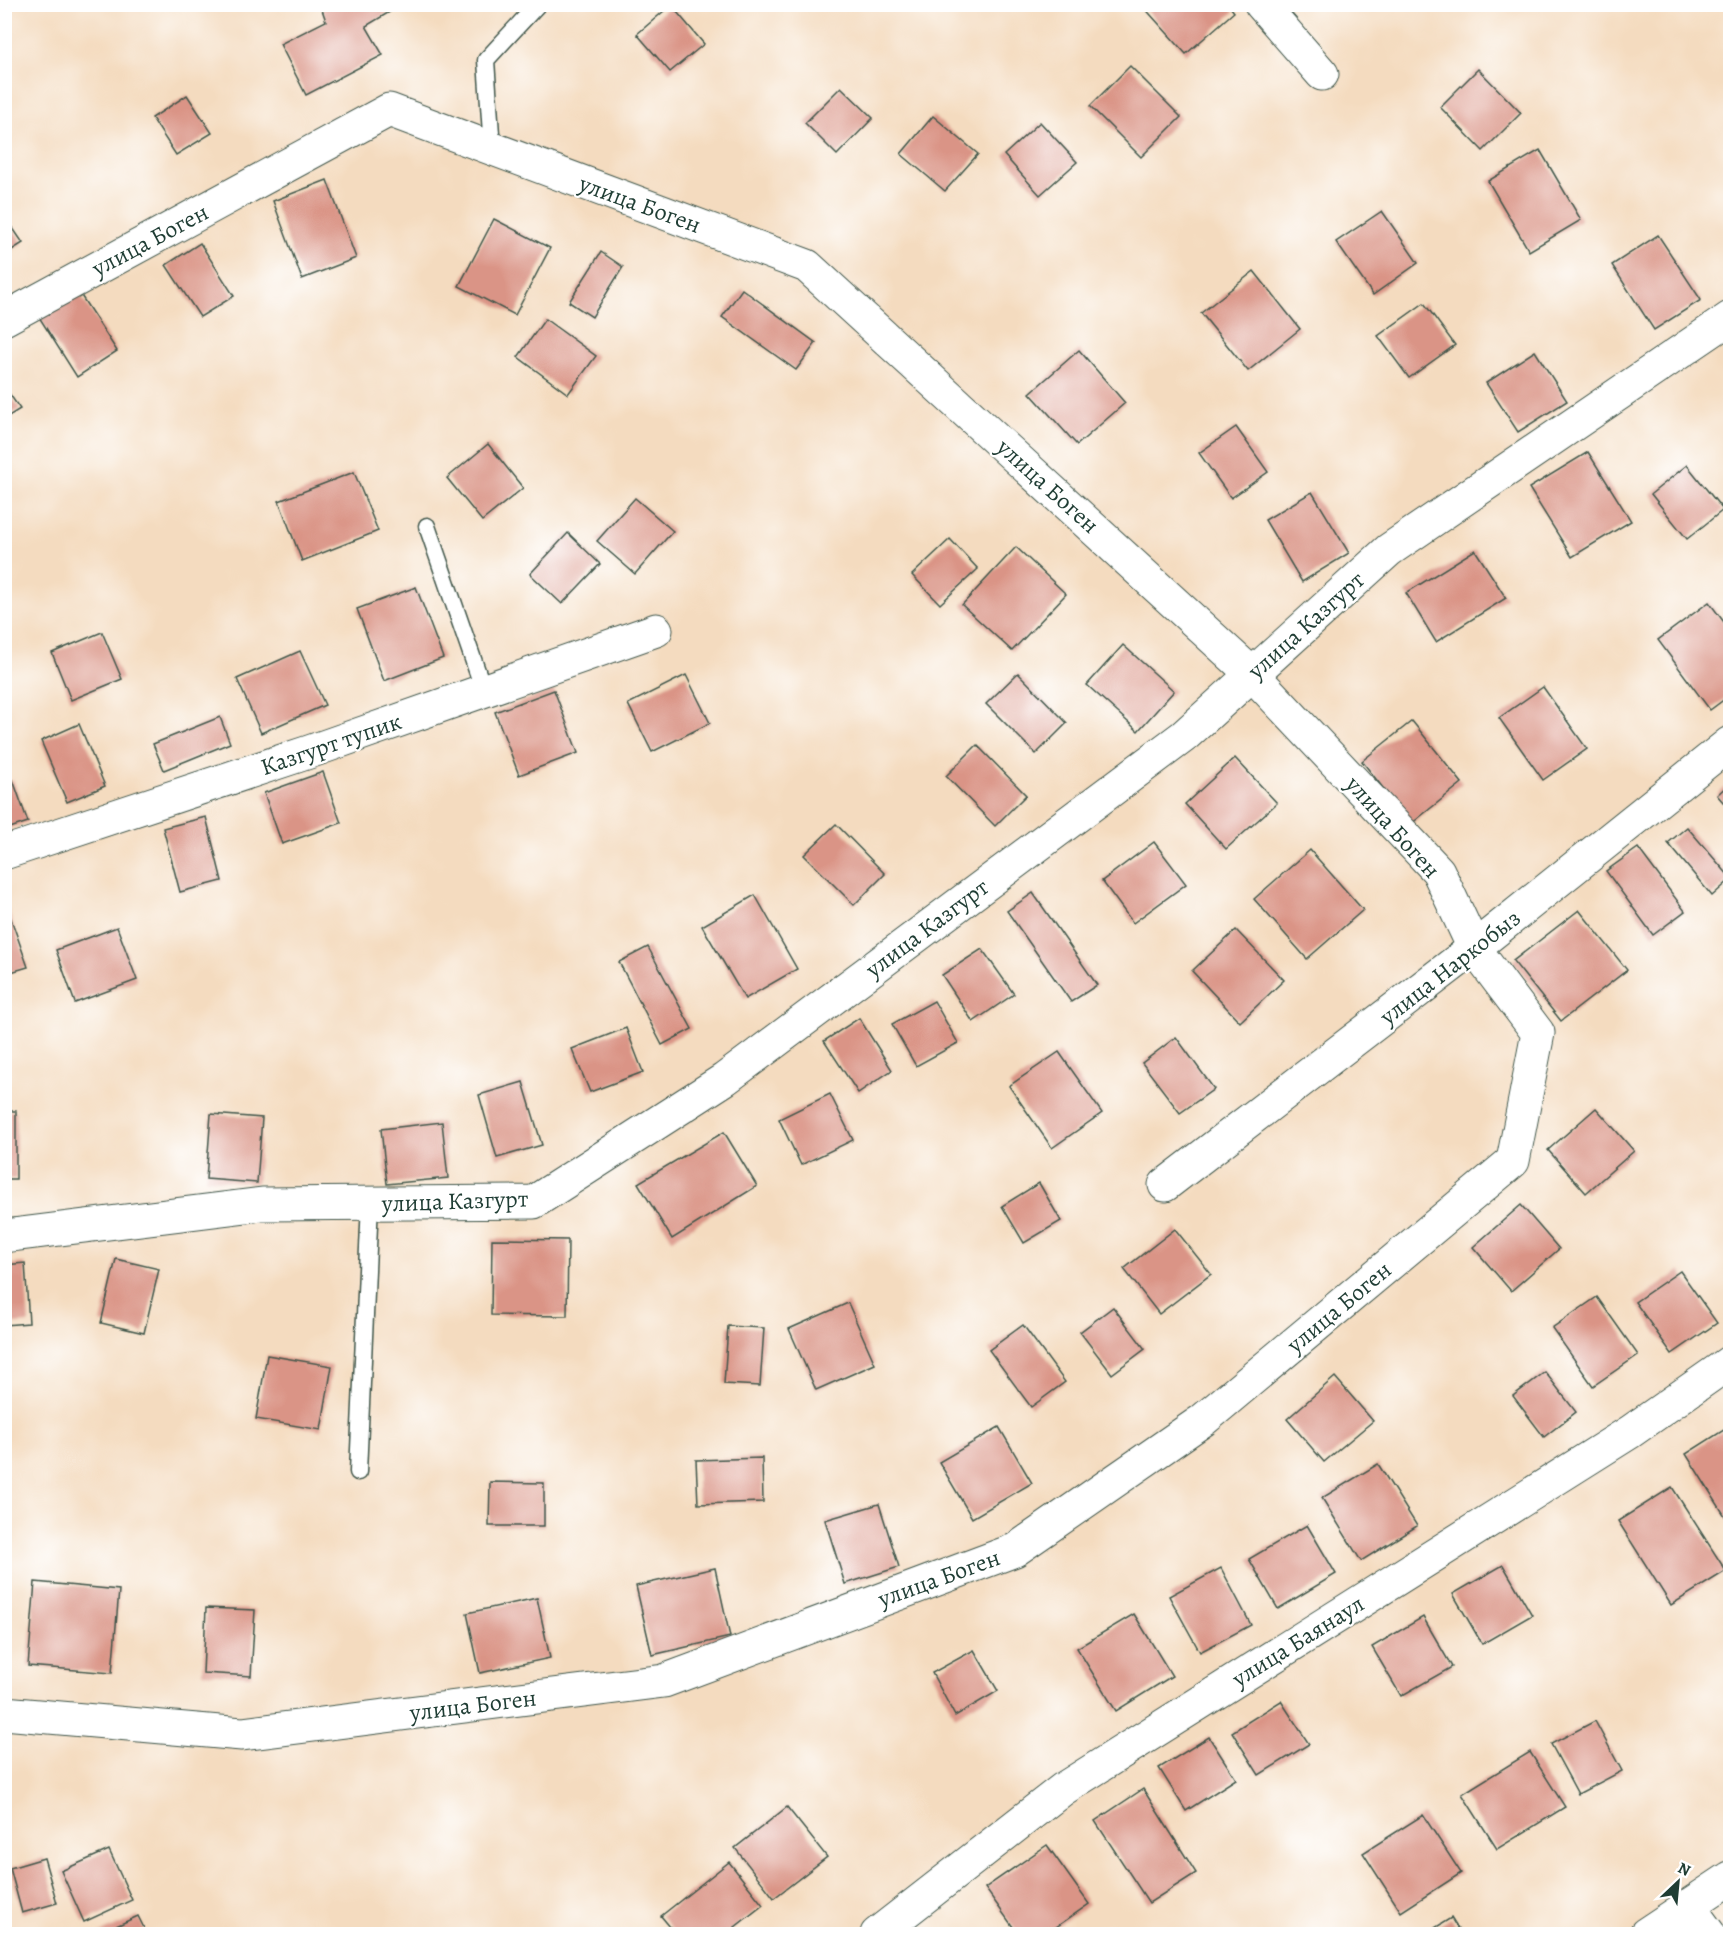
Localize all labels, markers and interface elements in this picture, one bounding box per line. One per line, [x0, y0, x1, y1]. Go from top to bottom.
street label: улица Боген [574, 167, 705, 241]
street label: улица Боген [85, 196, 214, 285]
street label: улица Боген [989, 431, 1106, 541]
street label: улица Казгурт [1240, 564, 1371, 687]
street label: Казгурт тупик [256, 705, 406, 783]
street label: улица Боген [1338, 768, 1448, 885]
street label: улица Казгурт [858, 871, 995, 986]
street label: улица Наркобыз [1372, 902, 1527, 1033]
street label: улица Казгурт [380, 1182, 529, 1220]
street label: улица Боген [1279, 1254, 1398, 1361]
street label: улица Боген [873, 1541, 1004, 1615]
street label: улица Баянаул [1225, 1588, 1370, 1695]
street label: улица Боген [407, 1681, 538, 1729]
north arrow [1648, 1852, 1708, 1912]
text: N [1674, 1857, 1695, 1882]

